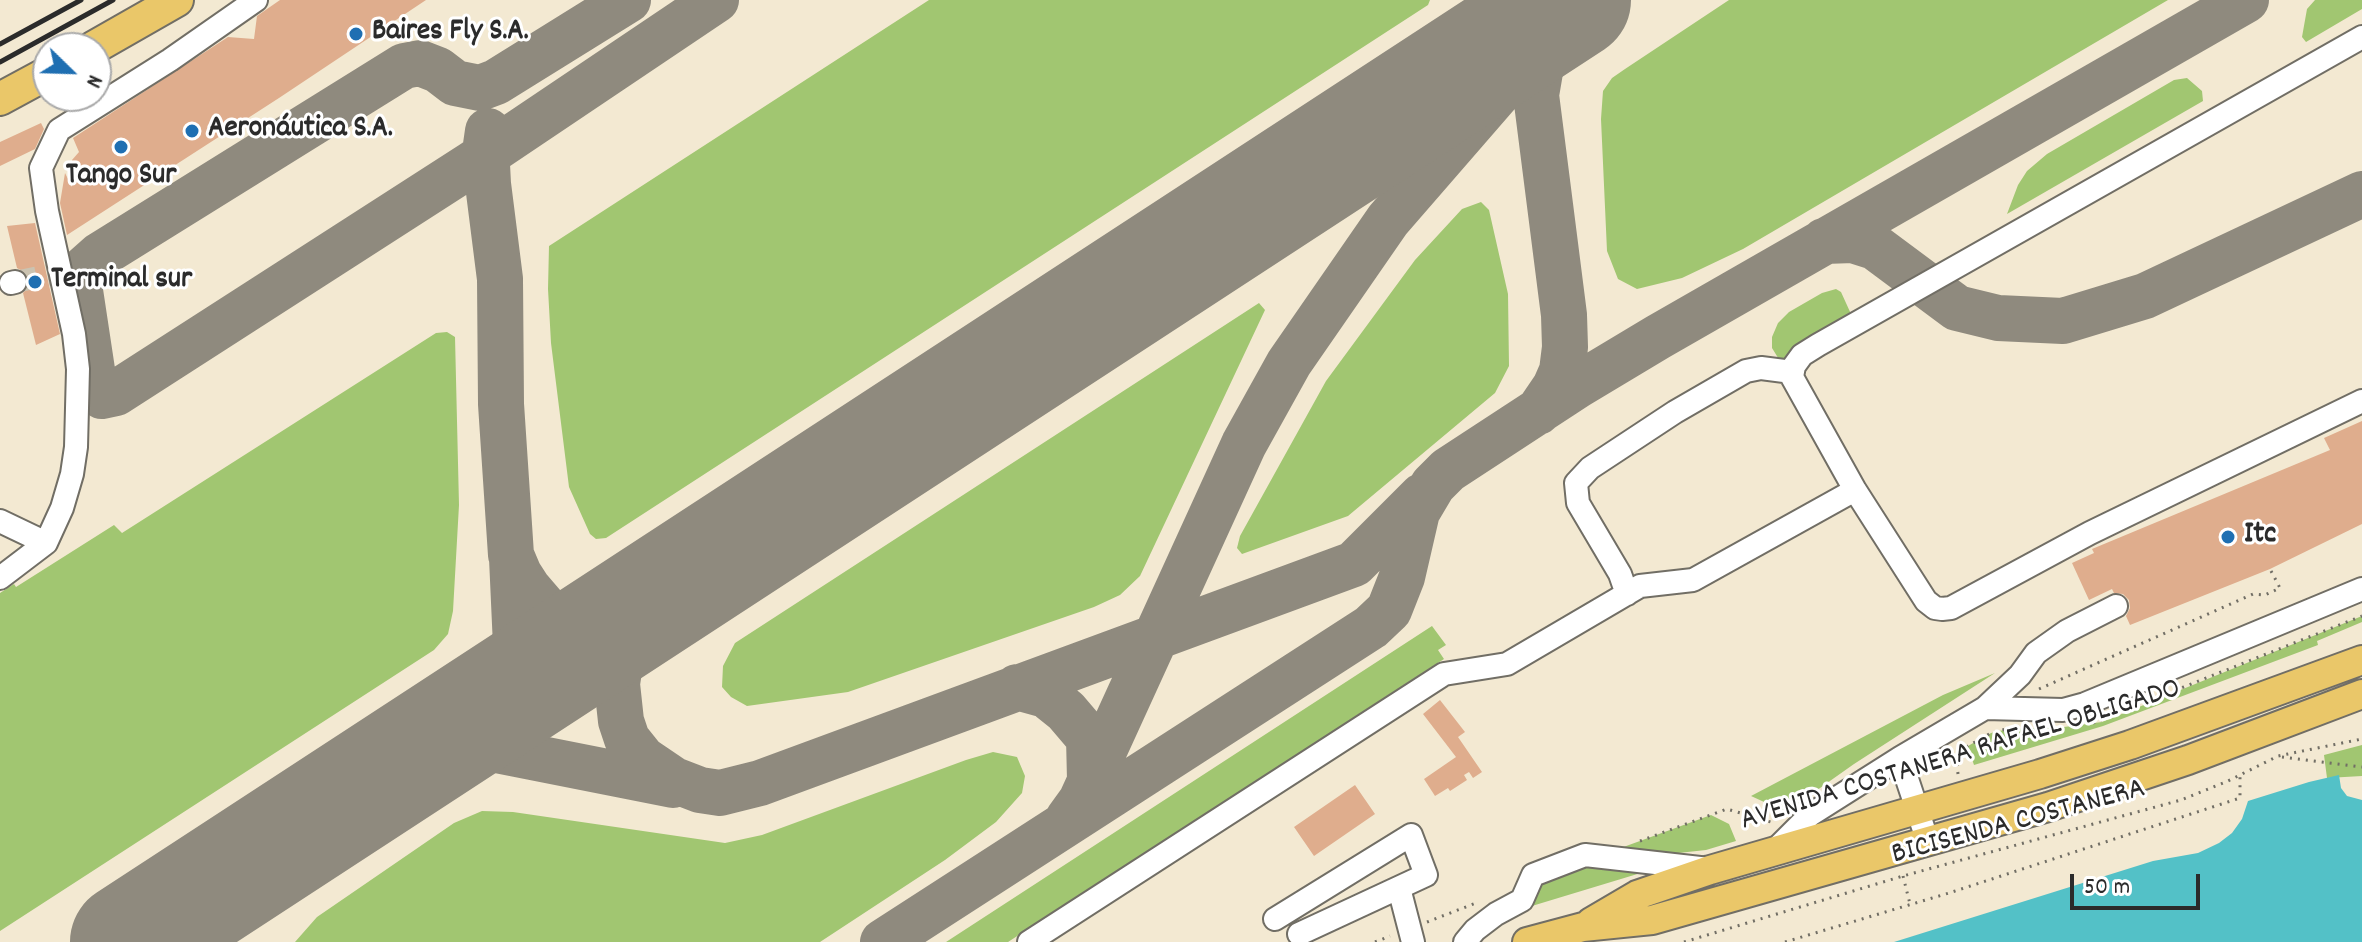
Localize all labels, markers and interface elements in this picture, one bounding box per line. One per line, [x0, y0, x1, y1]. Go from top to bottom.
place label: Baires Fly S.A. [372, 16, 529, 52]
marker: Baires Fly S.A. [347, 25, 365, 43]
north arrow [32, 32, 112, 112]
text: N [76, 70, 109, 92]
place label: Aeronáutica S.A. [208, 113, 393, 149]
marker: Aeronáutica S.A. [183, 122, 201, 140]
marker: Tango Sur [112, 138, 130, 156]
place label: Tango Sur [66, 160, 176, 196]
place label: Terminal sur [51, 264, 192, 300]
marker: Terminal sur [26, 273, 44, 291]
place label: Itc [2244, 519, 2276, 555]
marker: Itc [2219, 528, 2237, 546]
street label: AVENIDA COSTANERA RAFAEL OBLIGADO [1737, 673, 2185, 841]
street label: BICISENDA COSTANERA [1888, 773, 2150, 875]
scale bar [2074, 858, 2204, 908]
text: 50 m [2084, 871, 2130, 905]

